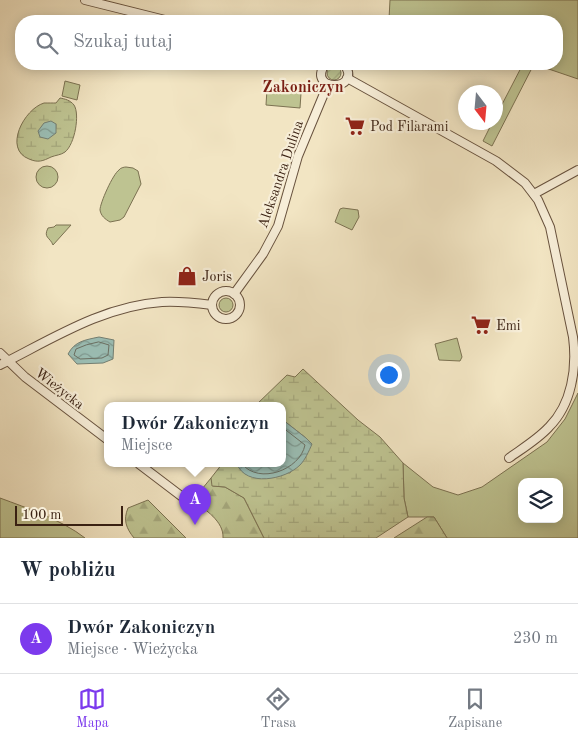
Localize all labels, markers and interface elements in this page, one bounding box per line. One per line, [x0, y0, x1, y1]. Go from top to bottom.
search box [15, 15, 563, 70]
icon: search [33, 29, 61, 57]
text: Szukaj tutaj [73, 33, 173, 52]
district label: Zakoniczyn [262, 80, 344, 96]
north arrow [458, 85, 503, 130]
supermarket icon: Pod Filarami [344, 115, 366, 137]
street label: Aleksandra Dulina [256, 119, 306, 230]
place label: Pod Filarami [370, 120, 449, 134]
shop icon: Joris [176, 265, 198, 287]
place label: Joris [202, 270, 232, 284]
supermarket icon: Emi [470, 314, 492, 336]
place label: Emi [496, 319, 521, 333]
your location [376, 362, 402, 388]
street label: Wieżycka [32, 365, 87, 412]
popup [104, 402, 286, 467]
text: Dwór Zakoniczyn [121, 415, 269, 434]
text: Miejsce [121, 438, 172, 454]
map controls [518, 478, 563, 523]
button: layers [518, 478, 563, 523]
pin: A [179, 484, 211, 525]
scale bar [15, 503, 122, 526]
text: 100 m [22, 508, 61, 522]
text: W pobliżu [20, 560, 115, 581]
text: Dwór Zakoniczyn [67, 619, 215, 638]
text: A [30, 631, 42, 647]
text: 230 m [513, 631, 558, 647]
text: Miejsce · Wieżycka [67, 642, 198, 658]
tab: Mapa [76, 685, 109, 732]
tab: Trasa [261, 685, 296, 732]
tab: Zapisane [448, 685, 502, 732]

